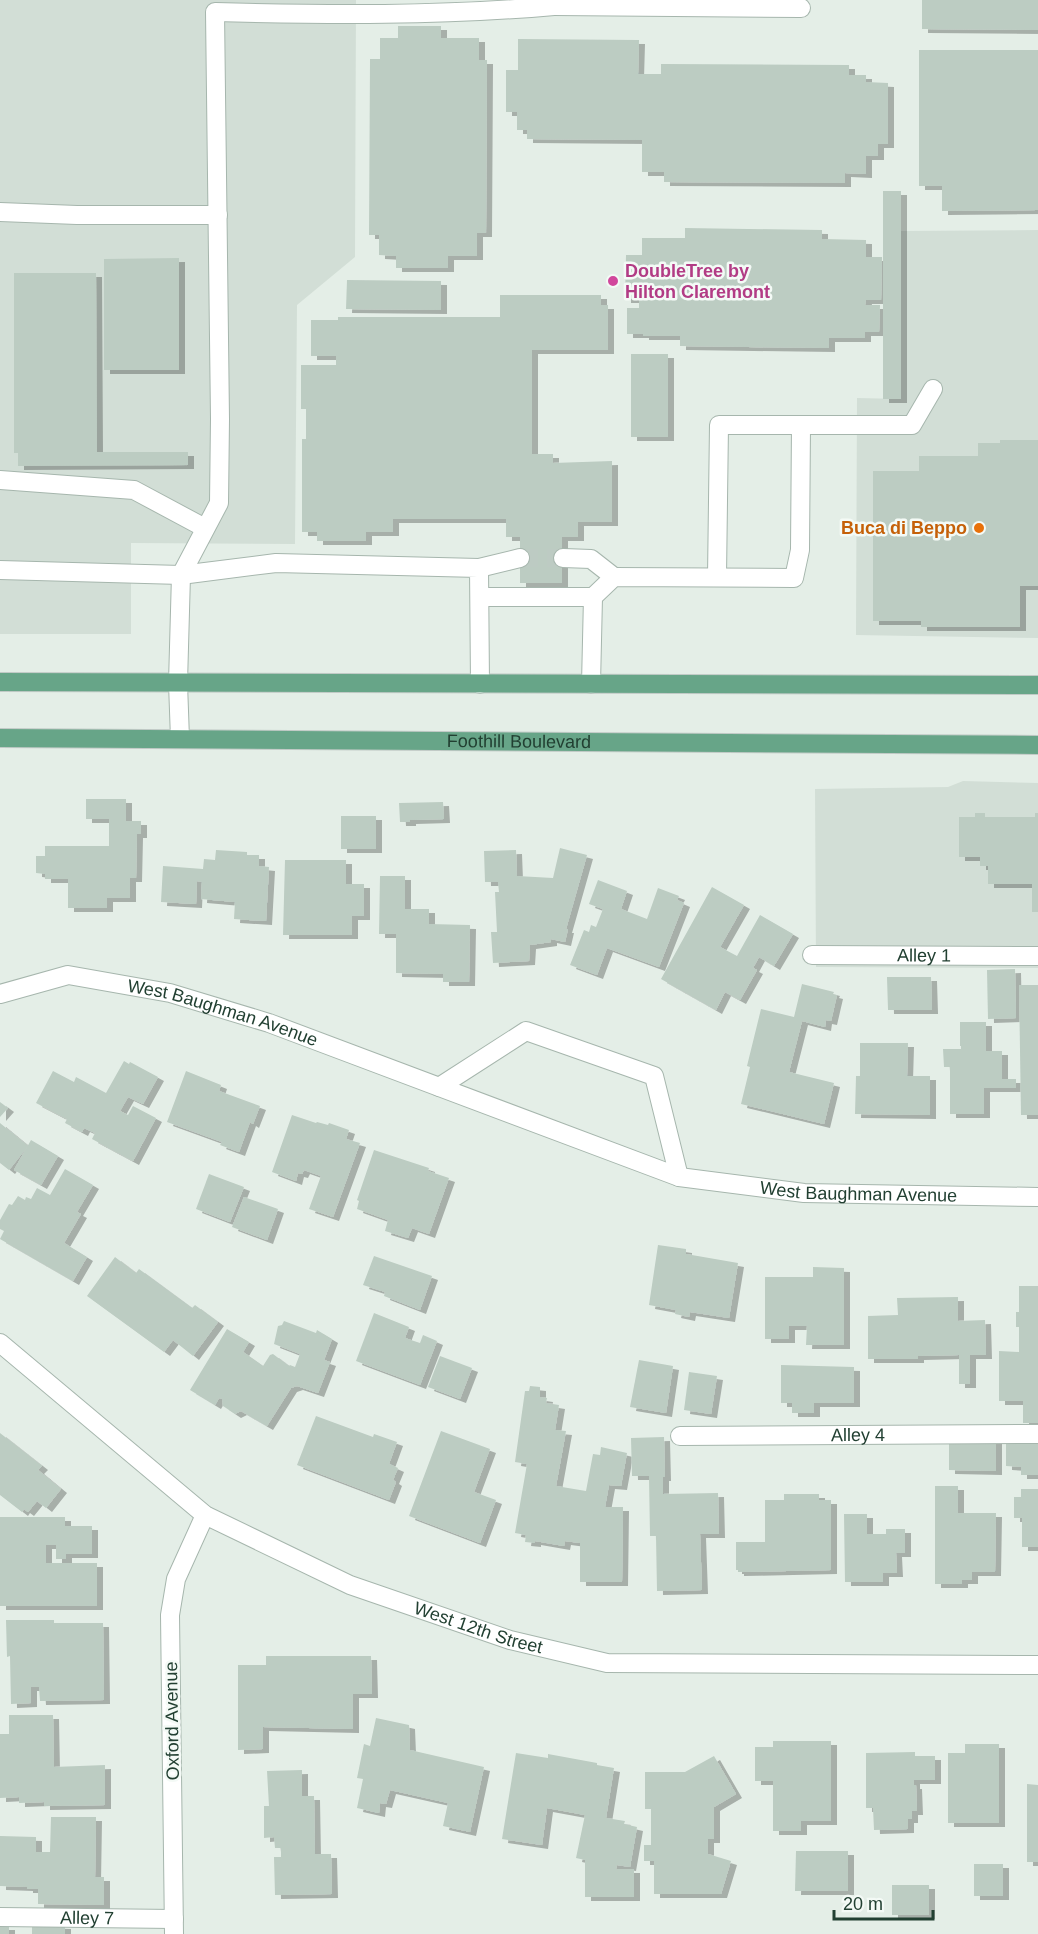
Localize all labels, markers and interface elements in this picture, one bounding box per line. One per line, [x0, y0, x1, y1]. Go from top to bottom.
place label: DoubleTree by Hilton Claremont [625, 261, 770, 302]
marker: DoubleTree by Hilton Claremont [606, 274, 620, 288]
place label: Buca di Beppo [841, 518, 967, 538]
marker: Buca di Beppo [972, 521, 986, 535]
street label: Foothill Boulevard [447, 731, 591, 752]
street label: Alley 1 [897, 945, 951, 966]
street label: West Baughman Avenue [126, 976, 320, 1050]
street label: West Baughman Avenue [759, 1177, 957, 1206]
street label: Alley 4 [831, 1425, 885, 1445]
street label: West 12th Street [411, 1598, 545, 1657]
street label: Oxford Avenue [161, 1661, 183, 1781]
scale bar [834, 1883, 933, 1921]
text: 20 m [843, 1894, 883, 1914]
street label: Alley 7 [60, 1908, 114, 1928]

